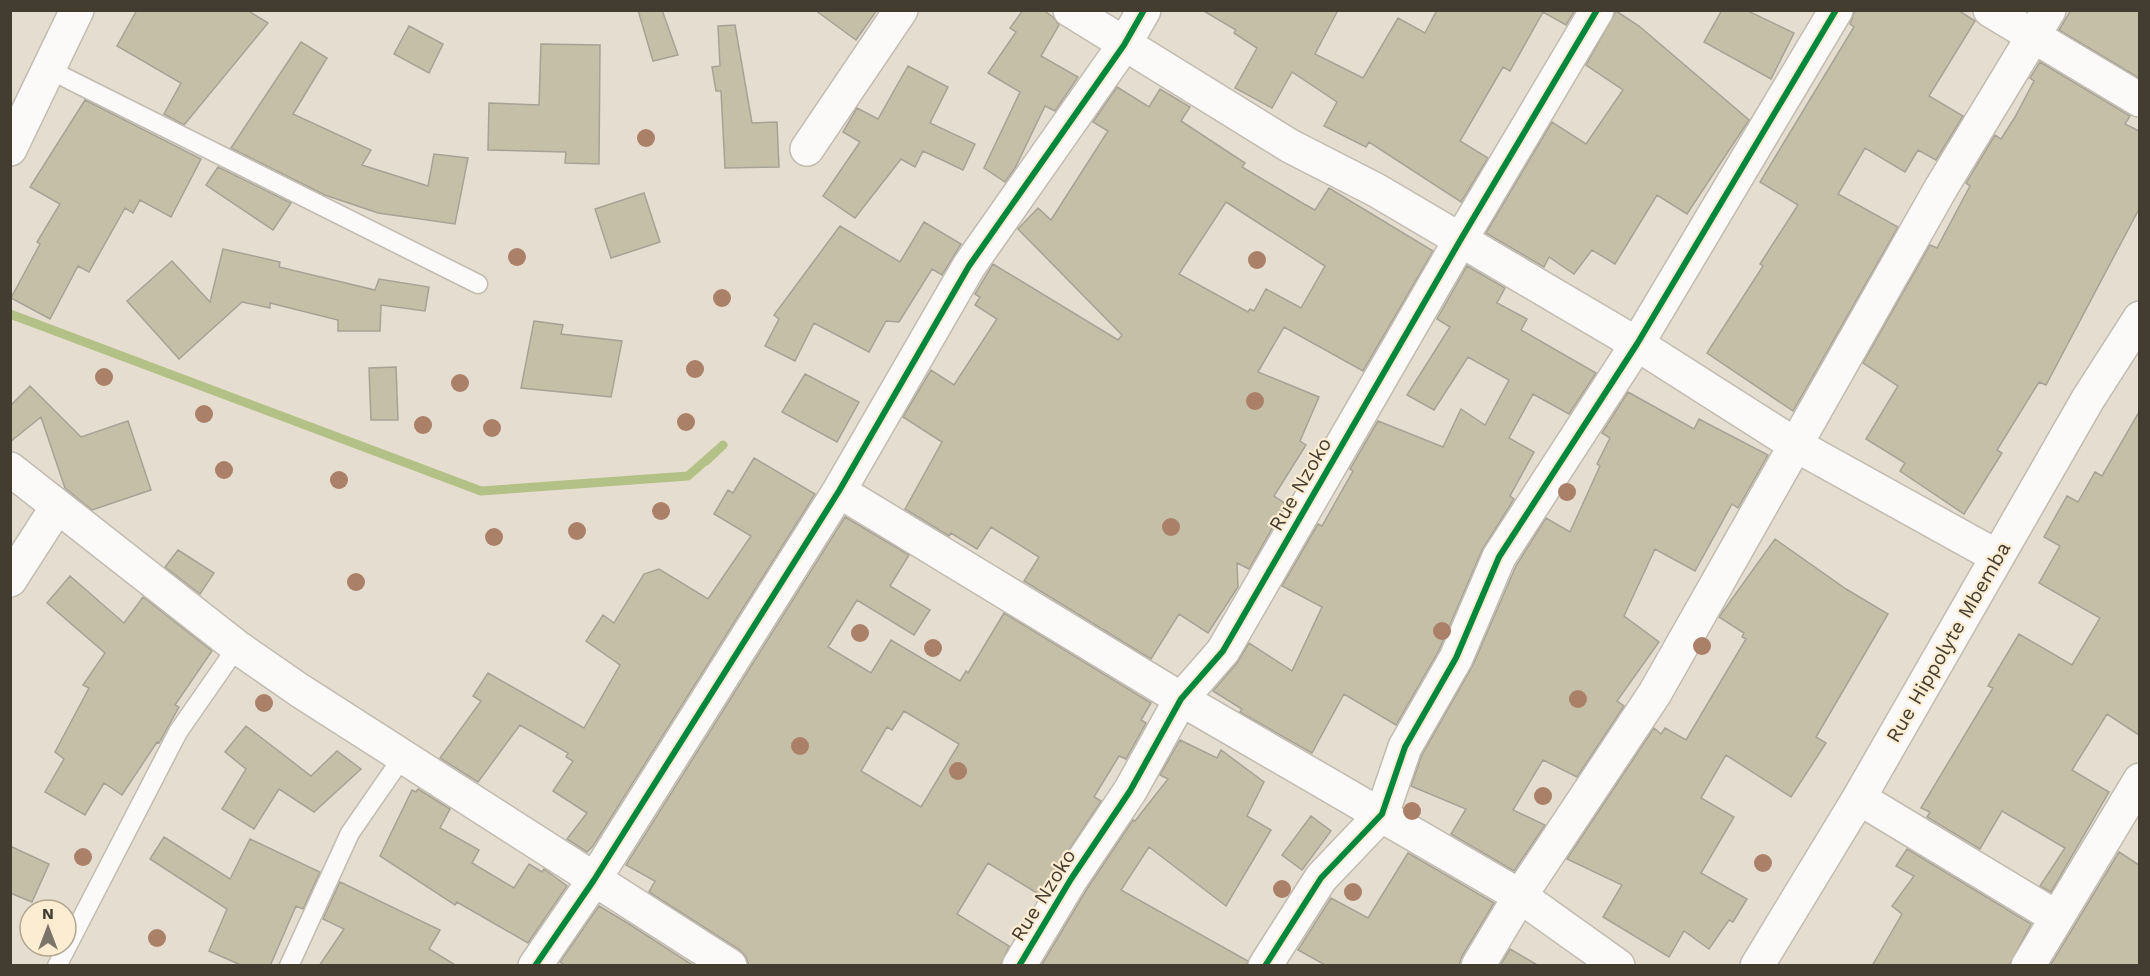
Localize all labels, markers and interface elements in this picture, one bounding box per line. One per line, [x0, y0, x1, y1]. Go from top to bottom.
street label: Rue Nzoko [1264, 433, 1336, 535]
street label: Rue Hippolyte Mbemba [1881, 537, 2015, 747]
street label: Rue Nzoko [1005, 845, 1081, 945]
north arrow [18, 898, 78, 958]
text: N [42, 904, 54, 923]

